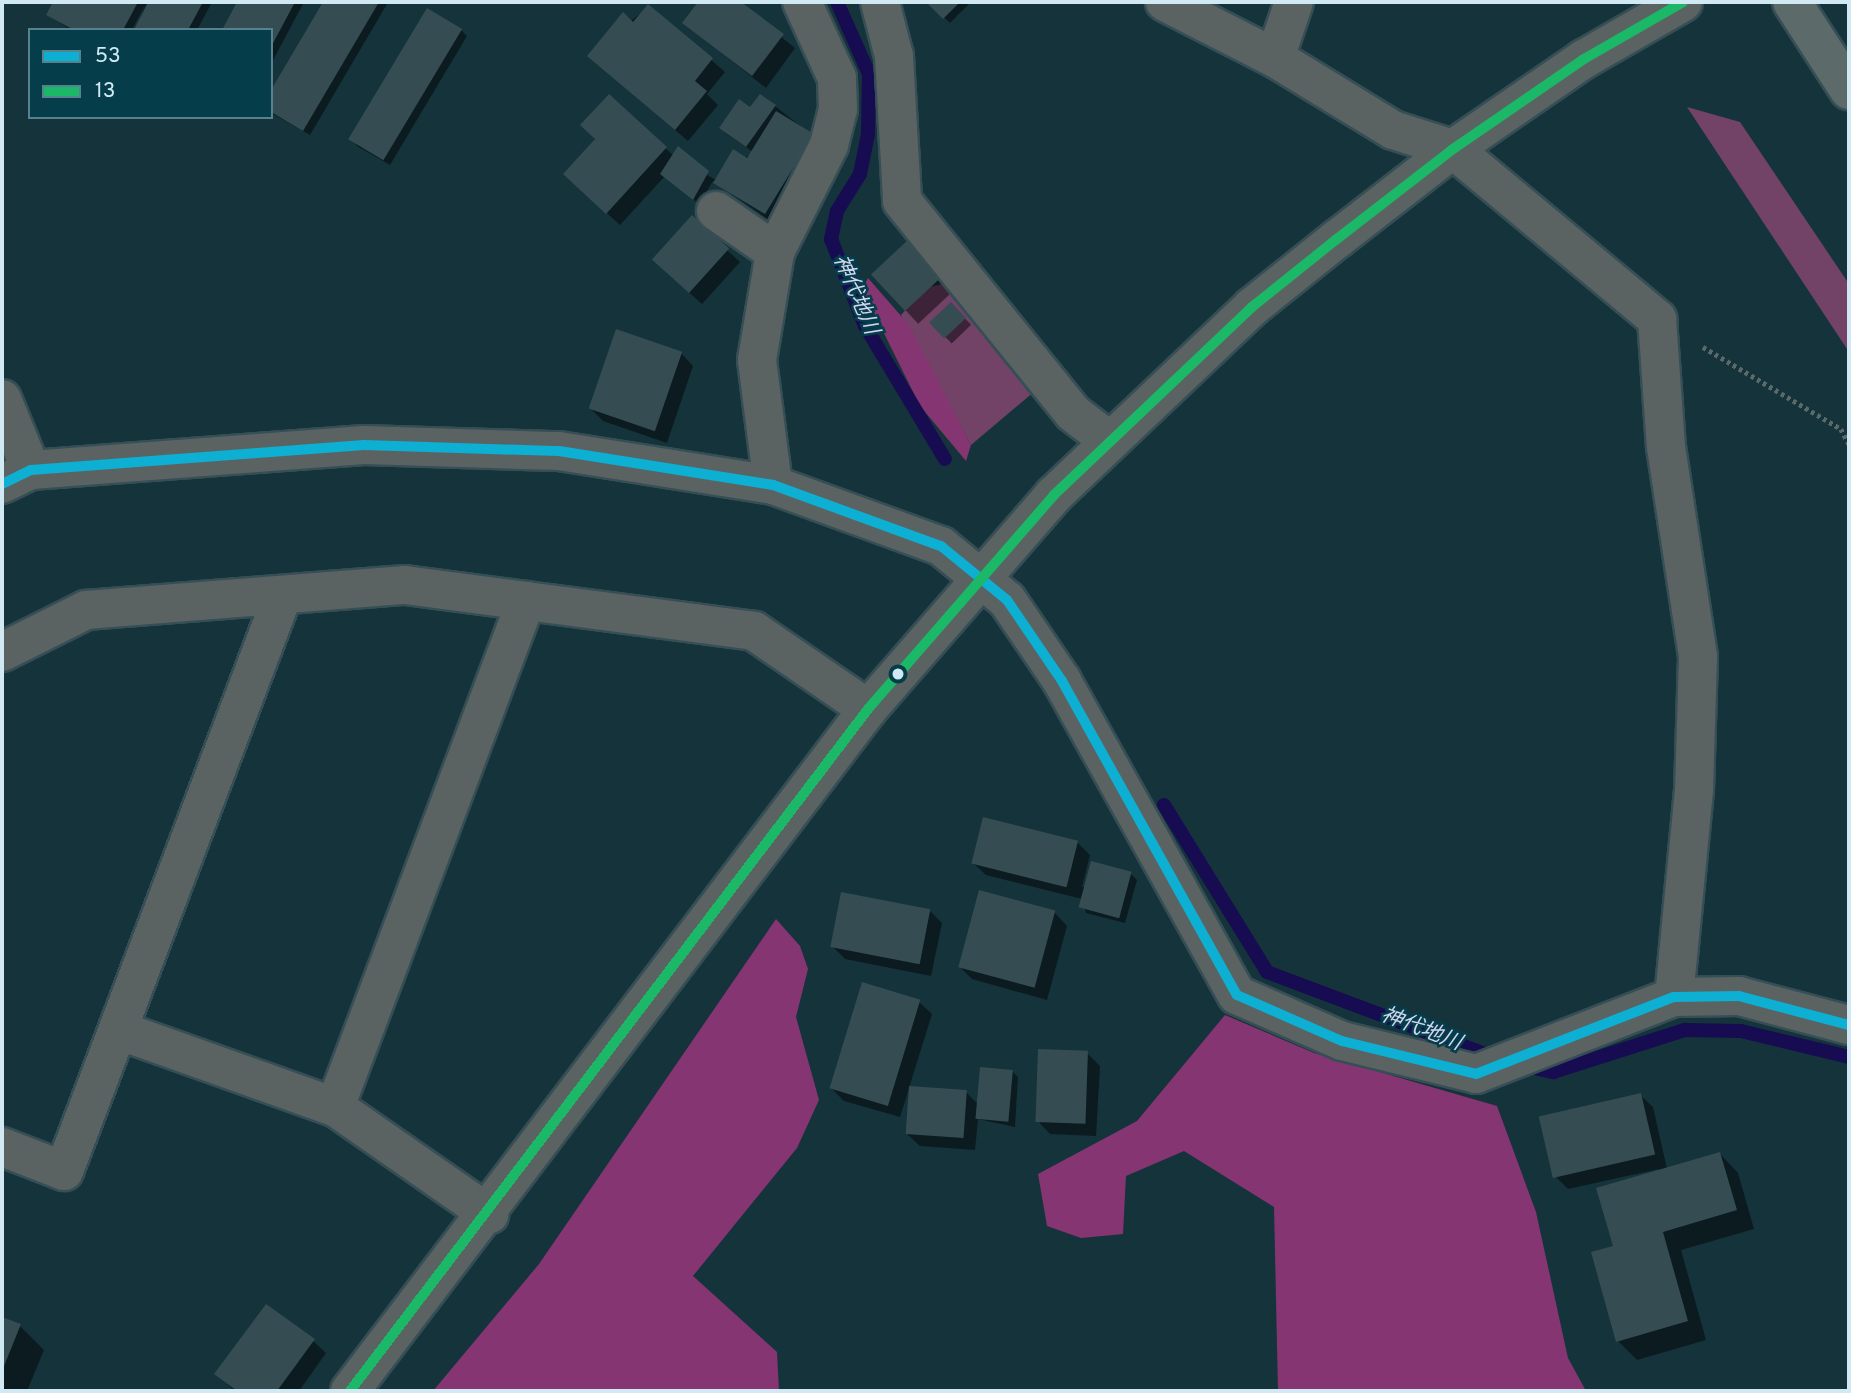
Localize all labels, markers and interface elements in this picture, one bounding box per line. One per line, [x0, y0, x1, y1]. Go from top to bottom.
legend [28, 28, 273, 119]
text: 53 [95, 43, 121, 70]
text: 13 [95, 78, 115, 105]
water label: 神代地川 [827, 251, 883, 339]
unlabelled marker [891, 667, 905, 681]
water label: 神代地川 [1377, 1003, 1465, 1057]

